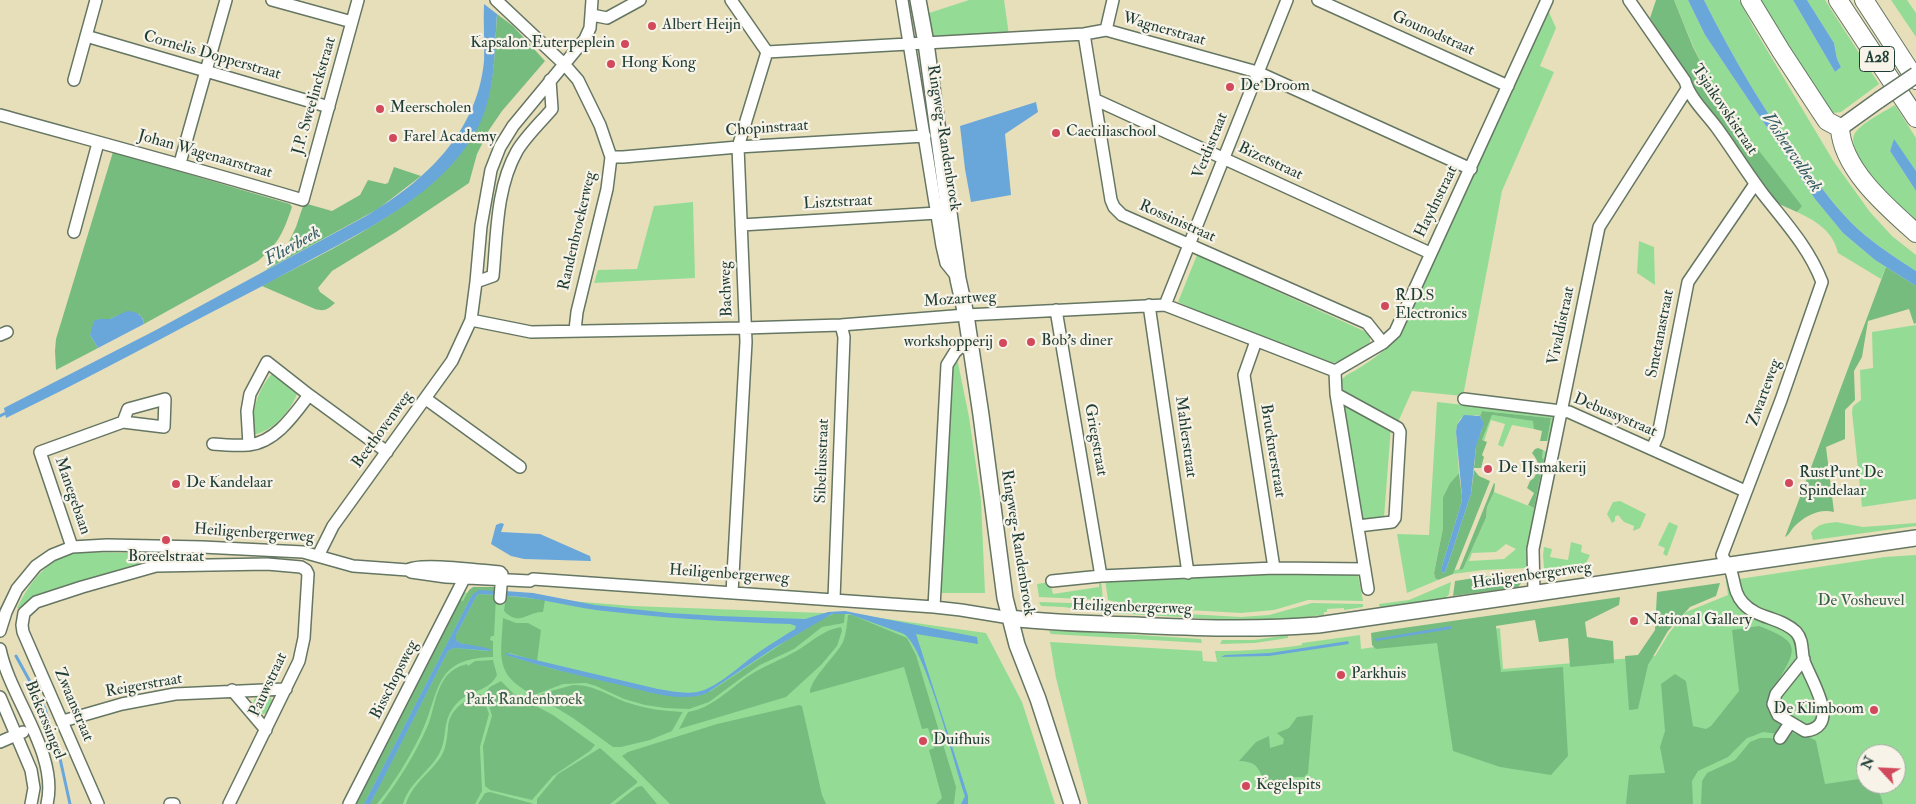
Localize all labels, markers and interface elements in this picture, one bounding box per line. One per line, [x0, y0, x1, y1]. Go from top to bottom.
street label: Gounodstraat [1389, 7, 1477, 61]
street label: Wagnerstraat [1120, 9, 1208, 51]
place label: Albert Heijn [662, 16, 741, 36]
marker: Albert Heijn [646, 20, 658, 32]
street label: Cornelis Dopperstraat [141, 27, 283, 85]
place label: Kapsalon Euterpeplein [470, 34, 615, 54]
street label: J.P. Sweelinckstraat [289, 35, 341, 157]
marker: Kapsalon Euterpeplein [619, 38, 631, 50]
road number: A28 [1860, 46, 1894, 72]
place label: Hong Kong [621, 54, 696, 74]
marker: Hong Kong [605, 58, 617, 70]
street label: Tsjaikovskistraat [1687, 61, 1761, 159]
street label: Ringweg-Randenbroek [922, 64, 964, 212]
place label: De Droom [1240, 77, 1310, 97]
marker: De Droom [1224, 81, 1236, 93]
place label: Meerscholen [390, 99, 471, 119]
marker: Meerscholen [374, 103, 386, 115]
water label: Vosheuvelbeek [1756, 109, 1826, 197]
street label: Verdistraat [1189, 110, 1233, 182]
street label: Chopinstraat [725, 117, 809, 141]
place label: Caeciliaschool [1066, 123, 1156, 143]
street label: Johan Wagenaarstraat [136, 127, 274, 183]
marker: Caeciliaschool [1050, 127, 1062, 139]
place label: Farel Academy [403, 128, 496, 148]
marker: Farel Academy [387, 132, 399, 144]
street label: Bizetstraat [1235, 139, 1305, 185]
street label: Haydnstraat [1411, 163, 1463, 241]
street label: Randenbroekerweg [555, 170, 601, 292]
street label: Lisztstraat [803, 192, 873, 214]
street label: Rossinistraat [1136, 197, 1218, 247]
water label: Flierbeek [261, 223, 325, 271]
street label: Bachweg [716, 261, 738, 317]
street label: Vivaldistraat [1544, 285, 1580, 367]
place label: R.D.S Electronics [1395, 287, 1467, 325]
street label: Mozartweg [923, 288, 997, 312]
street label: Smetanastraat [1643, 288, 1679, 380]
marker: R.D.S Electronics [1379, 300, 1391, 312]
place label: Bob's diner [1041, 332, 1113, 352]
place label: workshopperij [904, 333, 993, 353]
marker: Bob's diner [1025, 336, 1037, 348]
marker: workshopperij [997, 337, 1009, 349]
street label: Zwarteweg [1744, 357, 1786, 429]
street label: Beethovenweg [349, 388, 417, 472]
street label: Debussystraat [1570, 390, 1660, 442]
street label: Mahlerstraat [1170, 395, 1200, 479]
street label: Griegstraat [1079, 402, 1111, 478]
street label: Brucknerstraat [1255, 403, 1289, 499]
street label: Sibeliusstraat [812, 418, 834, 504]
street label: Manegebaan [50, 455, 94, 537]
place label: De IJsmakerij [1498, 459, 1586, 479]
marker: De IJsmakerij [1482, 463, 1494, 475]
place label: RustPunt De Spindelaar [1799, 464, 1883, 502]
street label: Ringweg-Randenbroek [996, 469, 1038, 617]
place label: De Kandelaar [186, 474, 273, 494]
marker: RustPunt De Spindelaar [1783, 477, 1795, 489]
marker: De Kandelaar [170, 478, 182, 490]
street label: Heiligenbergerweg [193, 520, 315, 548]
marker: Boreelstraat [160, 534, 172, 546]
place label: Boreelstraat [128, 548, 204, 568]
street label: Heiligenbergerweg [1471, 558, 1593, 594]
street label: Heiligenbergerweg [668, 561, 790, 589]
park label: De Vosheuvel [1817, 592, 1905, 612]
street label: Heiligenbergerweg [1072, 596, 1192, 620]
place label: National Gallery [1644, 611, 1752, 631]
marker: National Gallery [1628, 615, 1640, 627]
street label: Bisschopsweg [367, 637, 423, 723]
street label: Pauwstraat [246, 650, 292, 720]
street label: Zwaanstraat [49, 665, 97, 745]
place label: Parkhuis [1351, 665, 1406, 685]
marker: Parkhuis [1335, 669, 1347, 681]
street label: Reigerstraat [104, 670, 184, 702]
street label: Blekerssingel [19, 678, 69, 762]
park label: Park Randenbroek [465, 691, 583, 711]
place label: De Klimboom [1773, 700, 1864, 720]
marker: De Klimboom [1868, 704, 1880, 716]
place label: Duifhuis [933, 731, 990, 751]
marker: Duifhuis [917, 735, 929, 747]
north arrow [1856, 744, 1906, 794]
text: N [1858, 754, 1878, 772]
place label: Kegelspits [1256, 776, 1321, 796]
marker: Kegelspits [1240, 780, 1252, 792]

